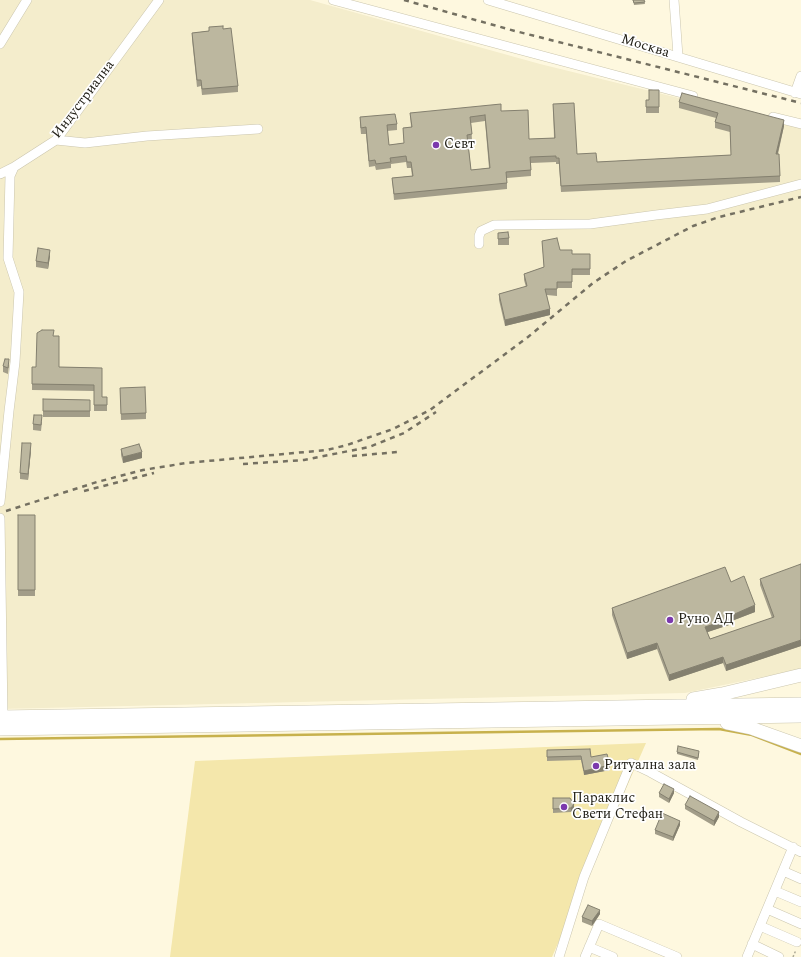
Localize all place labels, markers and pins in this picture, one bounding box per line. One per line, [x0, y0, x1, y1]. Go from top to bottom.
place label: Севт [444, 137, 475, 153]
marker: Севт [431, 140, 441, 150]
place label: Руно АД [678, 612, 734, 628]
marker: Руно АД [665, 615, 675, 625]
place label: Ритуална зала [604, 758, 696, 774]
marker: Ритуална зала [591, 761, 601, 771]
place label: Параклис Свети Стефан [572, 791, 663, 824]
marker: Параклис Свети Стефан [559, 802, 569, 812]

